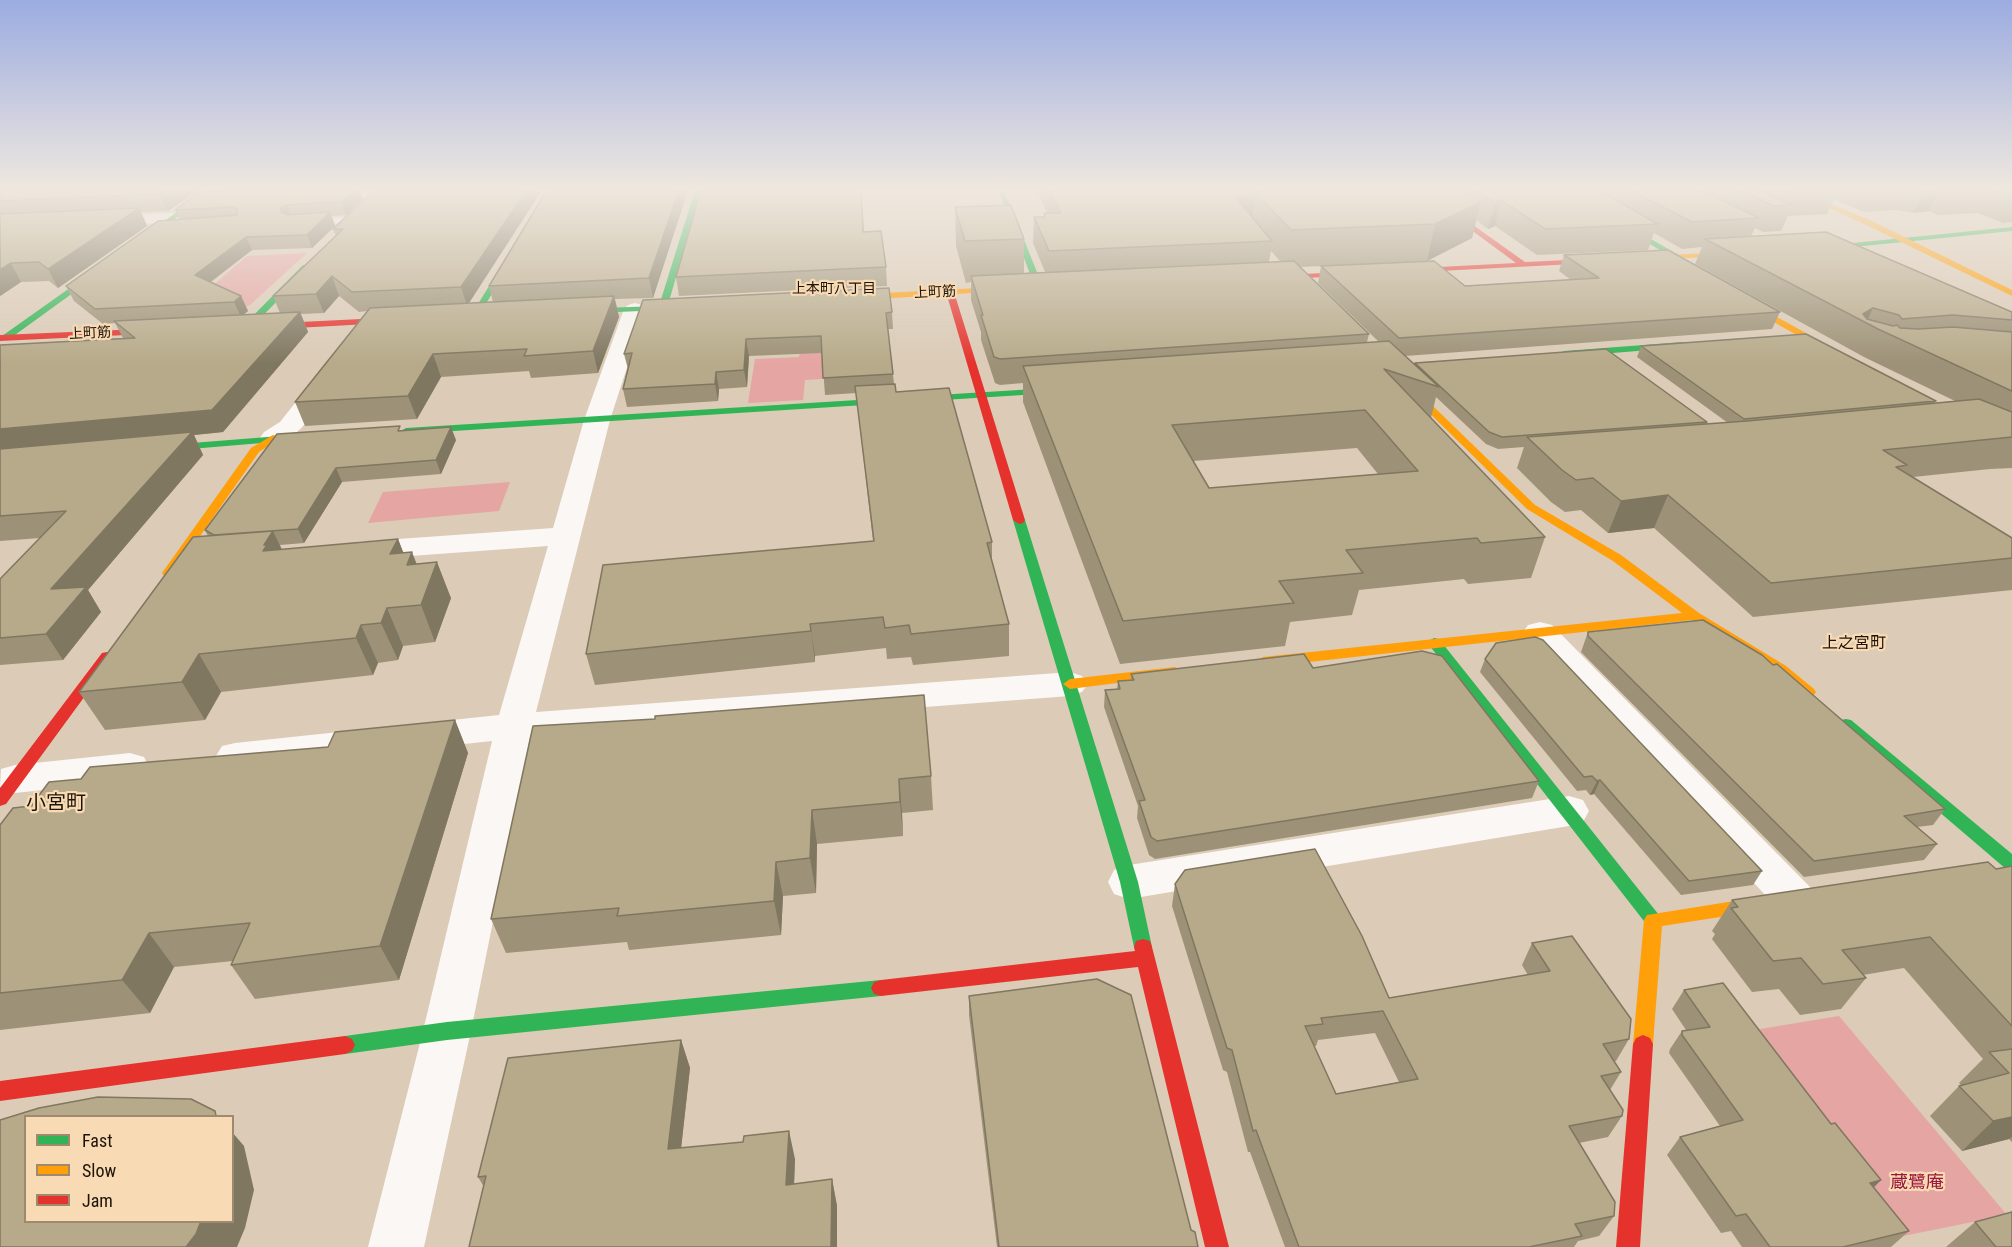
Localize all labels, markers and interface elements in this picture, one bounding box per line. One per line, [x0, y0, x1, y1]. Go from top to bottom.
district label: 上本町八丁目 [792, 281, 876, 297]
street label: 上町筋 [914, 284, 956, 302]
street label: 上町筋 [69, 325, 111, 343]
district label: 上之宮町 [1822, 634, 1886, 654]
district label: 小宮町 [26, 792, 86, 816]
legend [24, 1115, 234, 1223]
text: Fast [82, 1130, 113, 1151]
text: Slow [82, 1160, 116, 1181]
park label: 蔵鷺庵 [1890, 1172, 1944, 1194]
text: Jam [82, 1190, 113, 1211]

